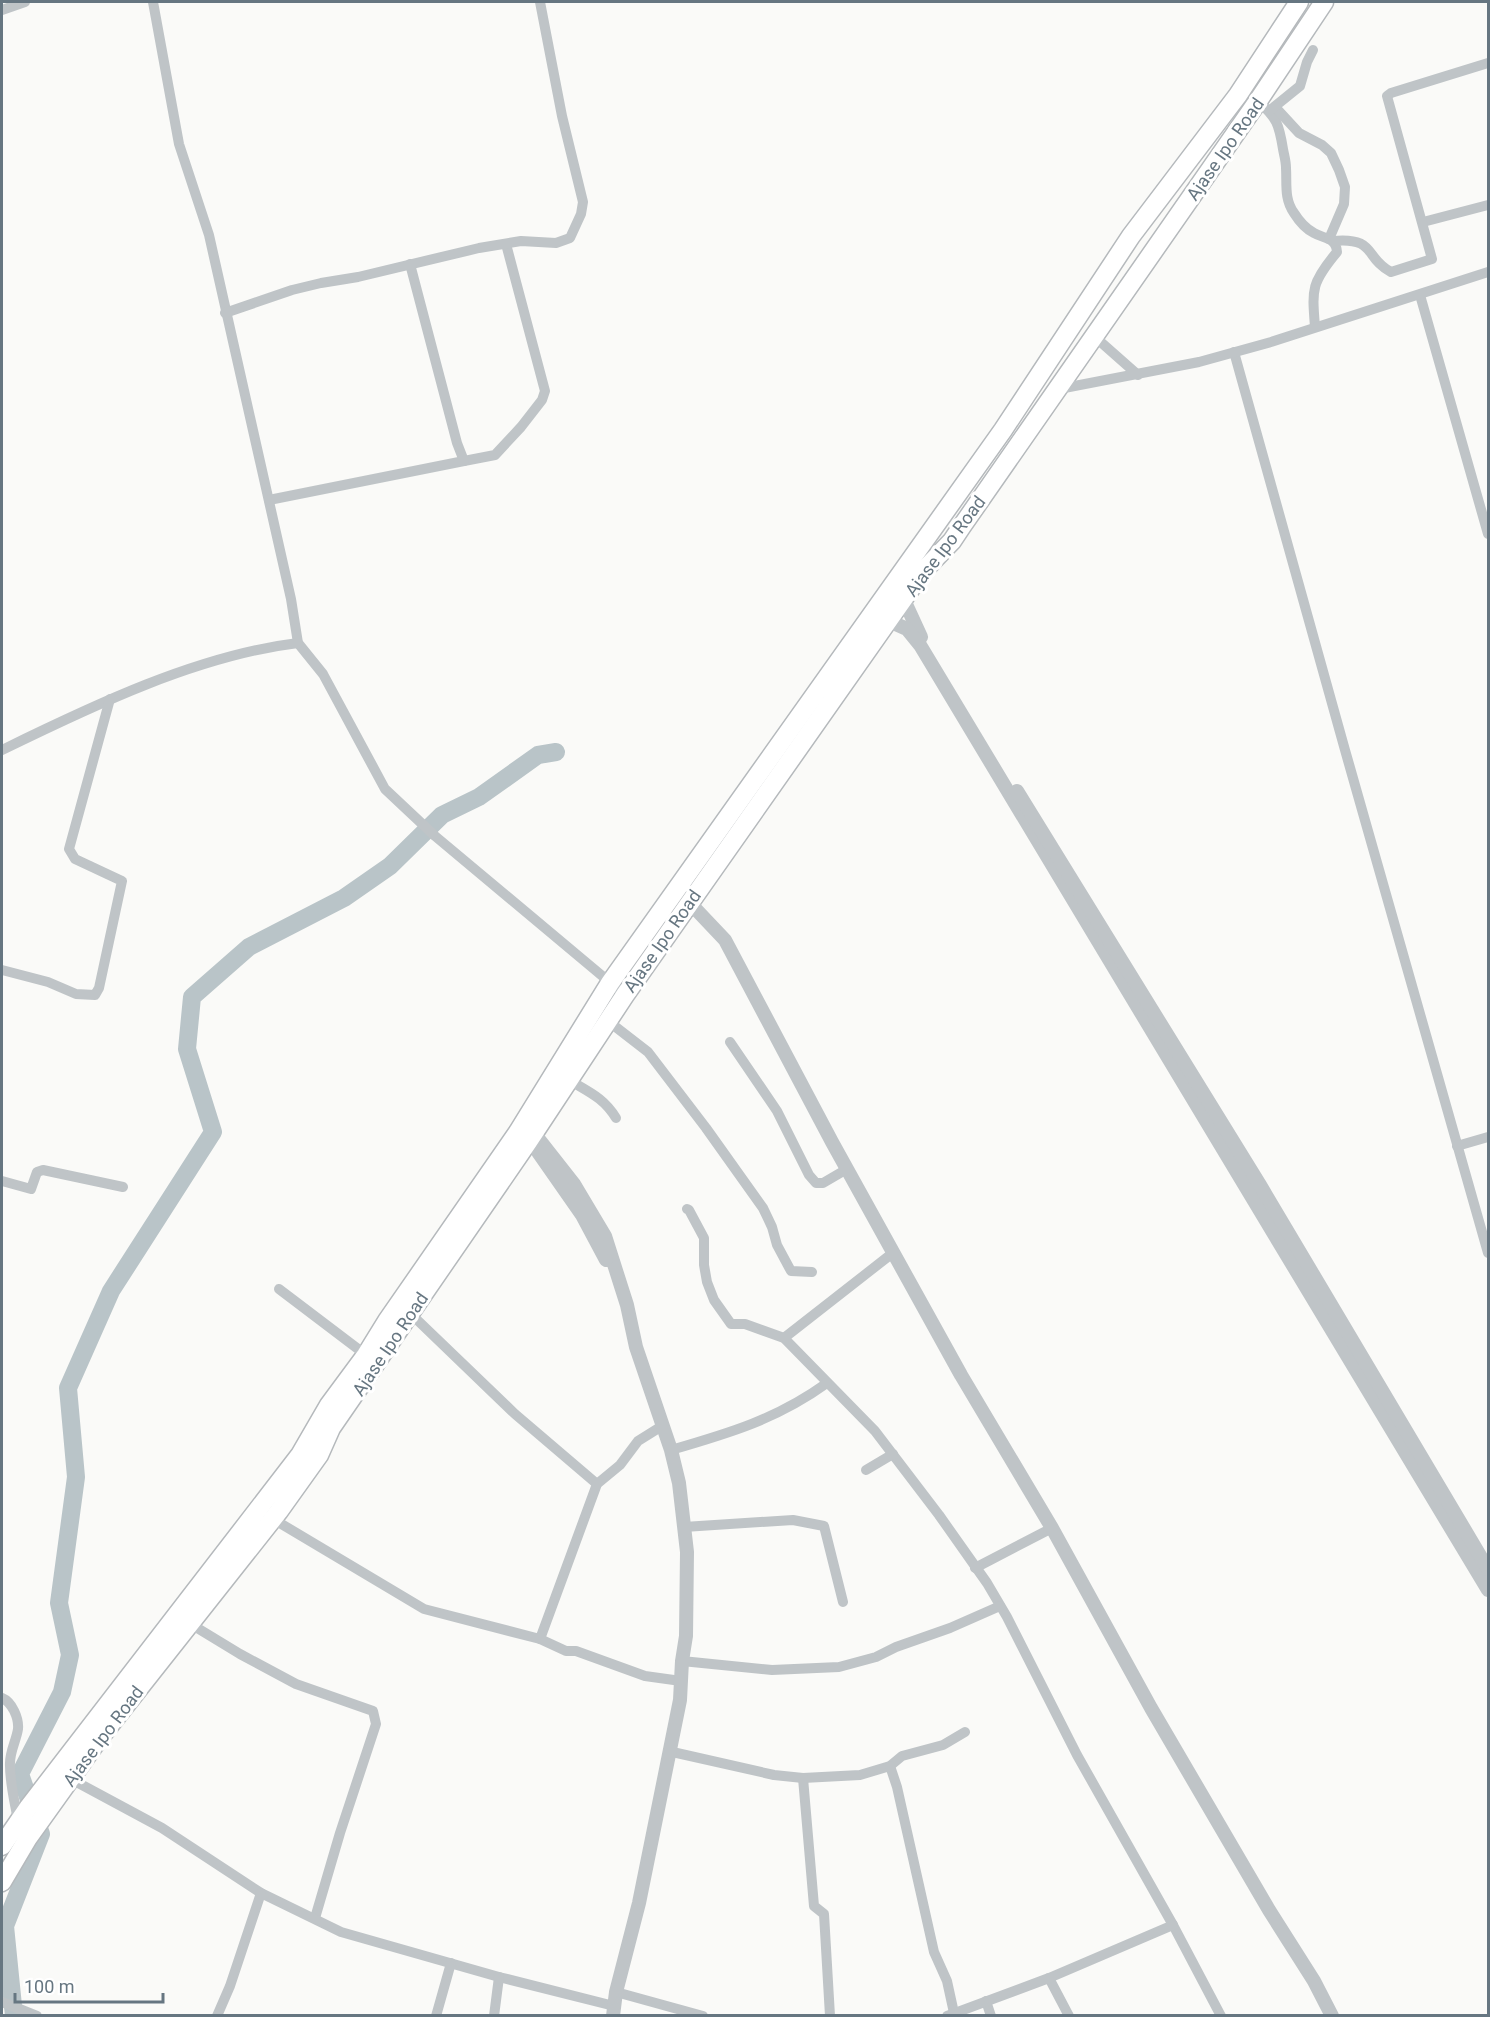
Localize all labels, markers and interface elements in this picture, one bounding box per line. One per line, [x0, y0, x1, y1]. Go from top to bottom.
street label: Ajase Ipo Road [1182, 94, 1268, 204]
street label: Ajase Ipo Road [900, 492, 990, 600]
street label: Ajase Ipo Road [619, 886, 705, 996]
street label: Ajase Ipo Road [348, 1288, 432, 1400]
street label: Ajase Ipo Road [58, 1682, 148, 1790]
scale bar [15, 1966, 164, 2004]
text: 100 m [24, 1976, 75, 1997]

